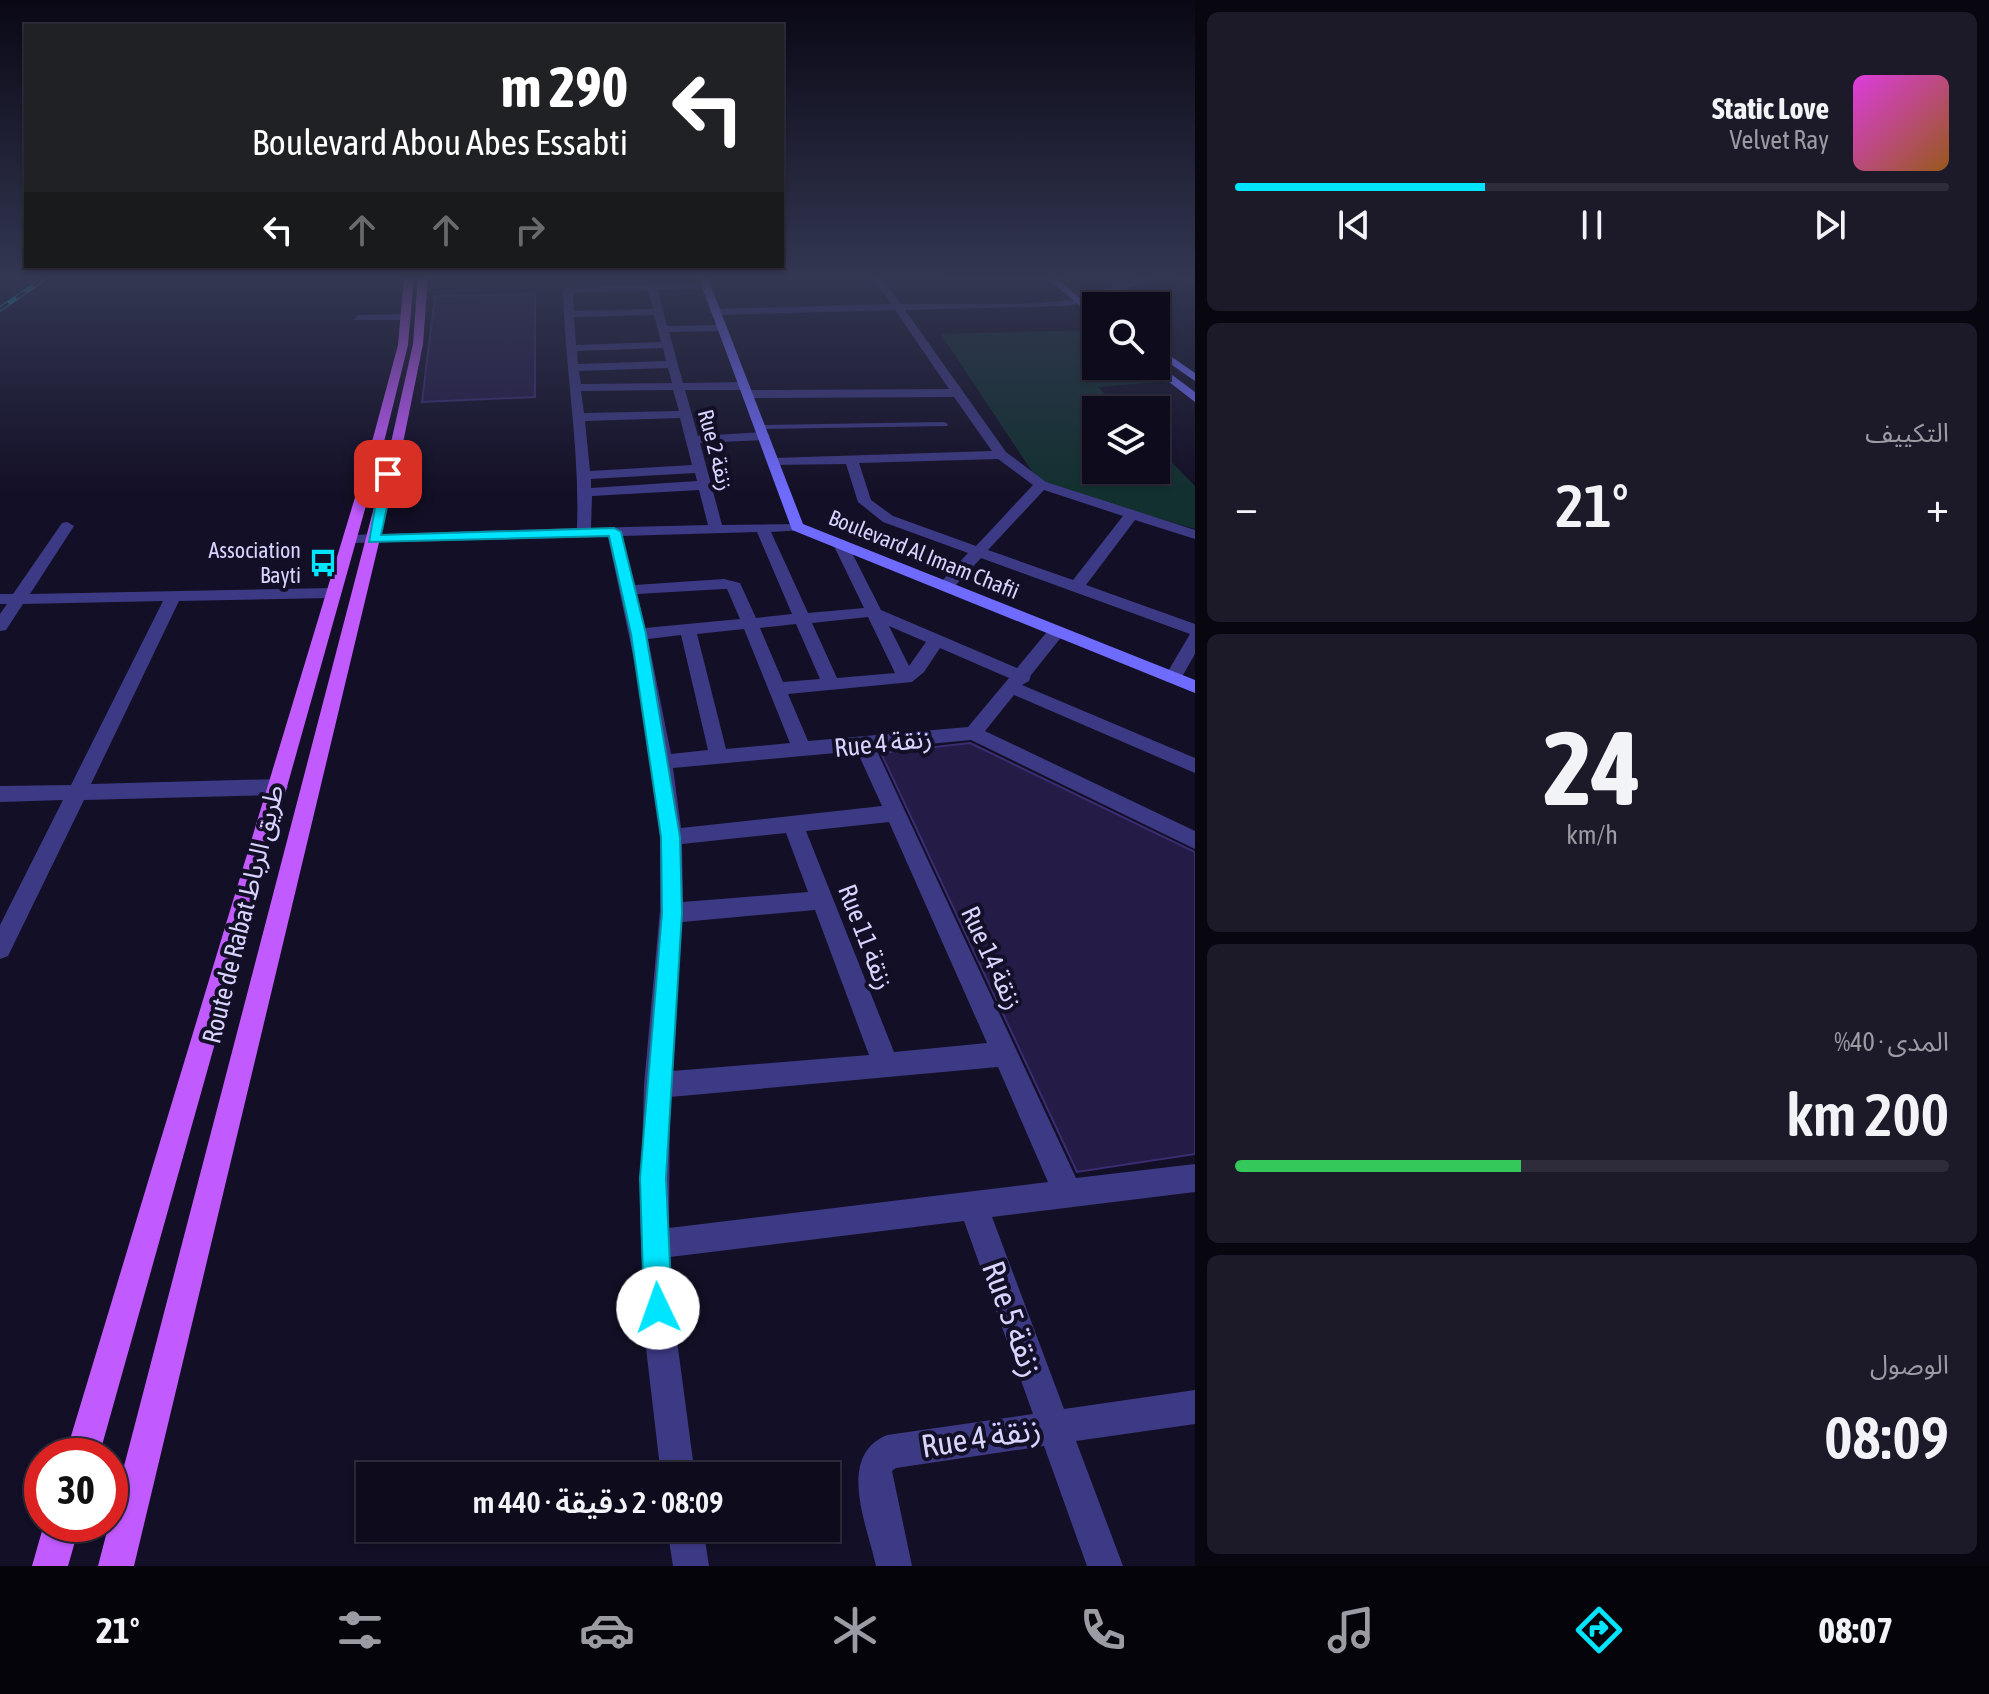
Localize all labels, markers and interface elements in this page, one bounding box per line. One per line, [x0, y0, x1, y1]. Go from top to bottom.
text: 290 m [501, 55, 628, 119]
icon: left [656, 56, 760, 160]
text: Static Love [1712, 91, 1829, 125]
text: Boulevard Abou Abes Essabti [252, 121, 628, 163]
text: Velvet Ray [1729, 125, 1829, 155]
icon: previous [1332, 203, 1376, 247]
icon: pause [1570, 203, 1614, 247]
icon: next [1808, 203, 1852, 247]
icon: left [256, 208, 300, 252]
icon: ahead [340, 208, 384, 252]
icon: ahead [424, 208, 468, 252]
icon: right [508, 208, 552, 252]
map controls [1082, 292, 1170, 484]
button: search [1082, 292, 1170, 380]
button: layers [1082, 396, 1170, 484]
street label: Rue 2 زنقة [692, 407, 739, 494]
text: التكييف [1865, 418, 1949, 448]
pin [354, 440, 422, 508]
icon: arrive [366, 452, 410, 496]
text: 21° [1556, 471, 1628, 540]
text: − [1235, 481, 1258, 531]
text: + [1926, 481, 1949, 531]
street label: Boulevard Al Imam Chafii [825, 504, 1023, 604]
place label: Association Bayti [209, 537, 301, 588]
bus stop icon: Association Bayti [308, 548, 338, 578]
text: 24 [1543, 708, 1641, 827]
street label: Rue 4 زنقة [833, 723, 933, 763]
street label: Route de Rabat طريق الرباط [196, 782, 291, 1047]
text: km/h [1566, 820, 1618, 850]
street label: Rue 11 زنقة [832, 880, 900, 994]
street label: Rue 14 زنقة [955, 902, 1029, 1014]
text: المدى · 40% [1834, 1027, 1949, 1057]
text: 200 km [1787, 1080, 1949, 1149]
street label: Rue 5 زنقة [974, 1256, 1051, 1382]
position arrow [616, 1266, 700, 1350]
text: الوصول [1870, 1350, 1949, 1380]
text: 08:09 [1824, 1403, 1949, 1472]
street label: Rue 4 زنقة [919, 1409, 1044, 1466]
speed limit sign: 30 [24, 1438, 128, 1542]
text: 08:09 · 2 دقيقة · 440 m [473, 1485, 723, 1519]
icon: filters [332, 1602, 388, 1658]
icon: car [579, 1602, 635, 1658]
icon: climate [827, 1602, 883, 1658]
icon: phone [1075, 1602, 1131, 1658]
icon: music [1323, 1602, 1379, 1658]
icon: directions [1571, 1602, 1627, 1658]
text: 21° [96, 1609, 140, 1651]
text: 08:07 [1818, 1609, 1893, 1651]

